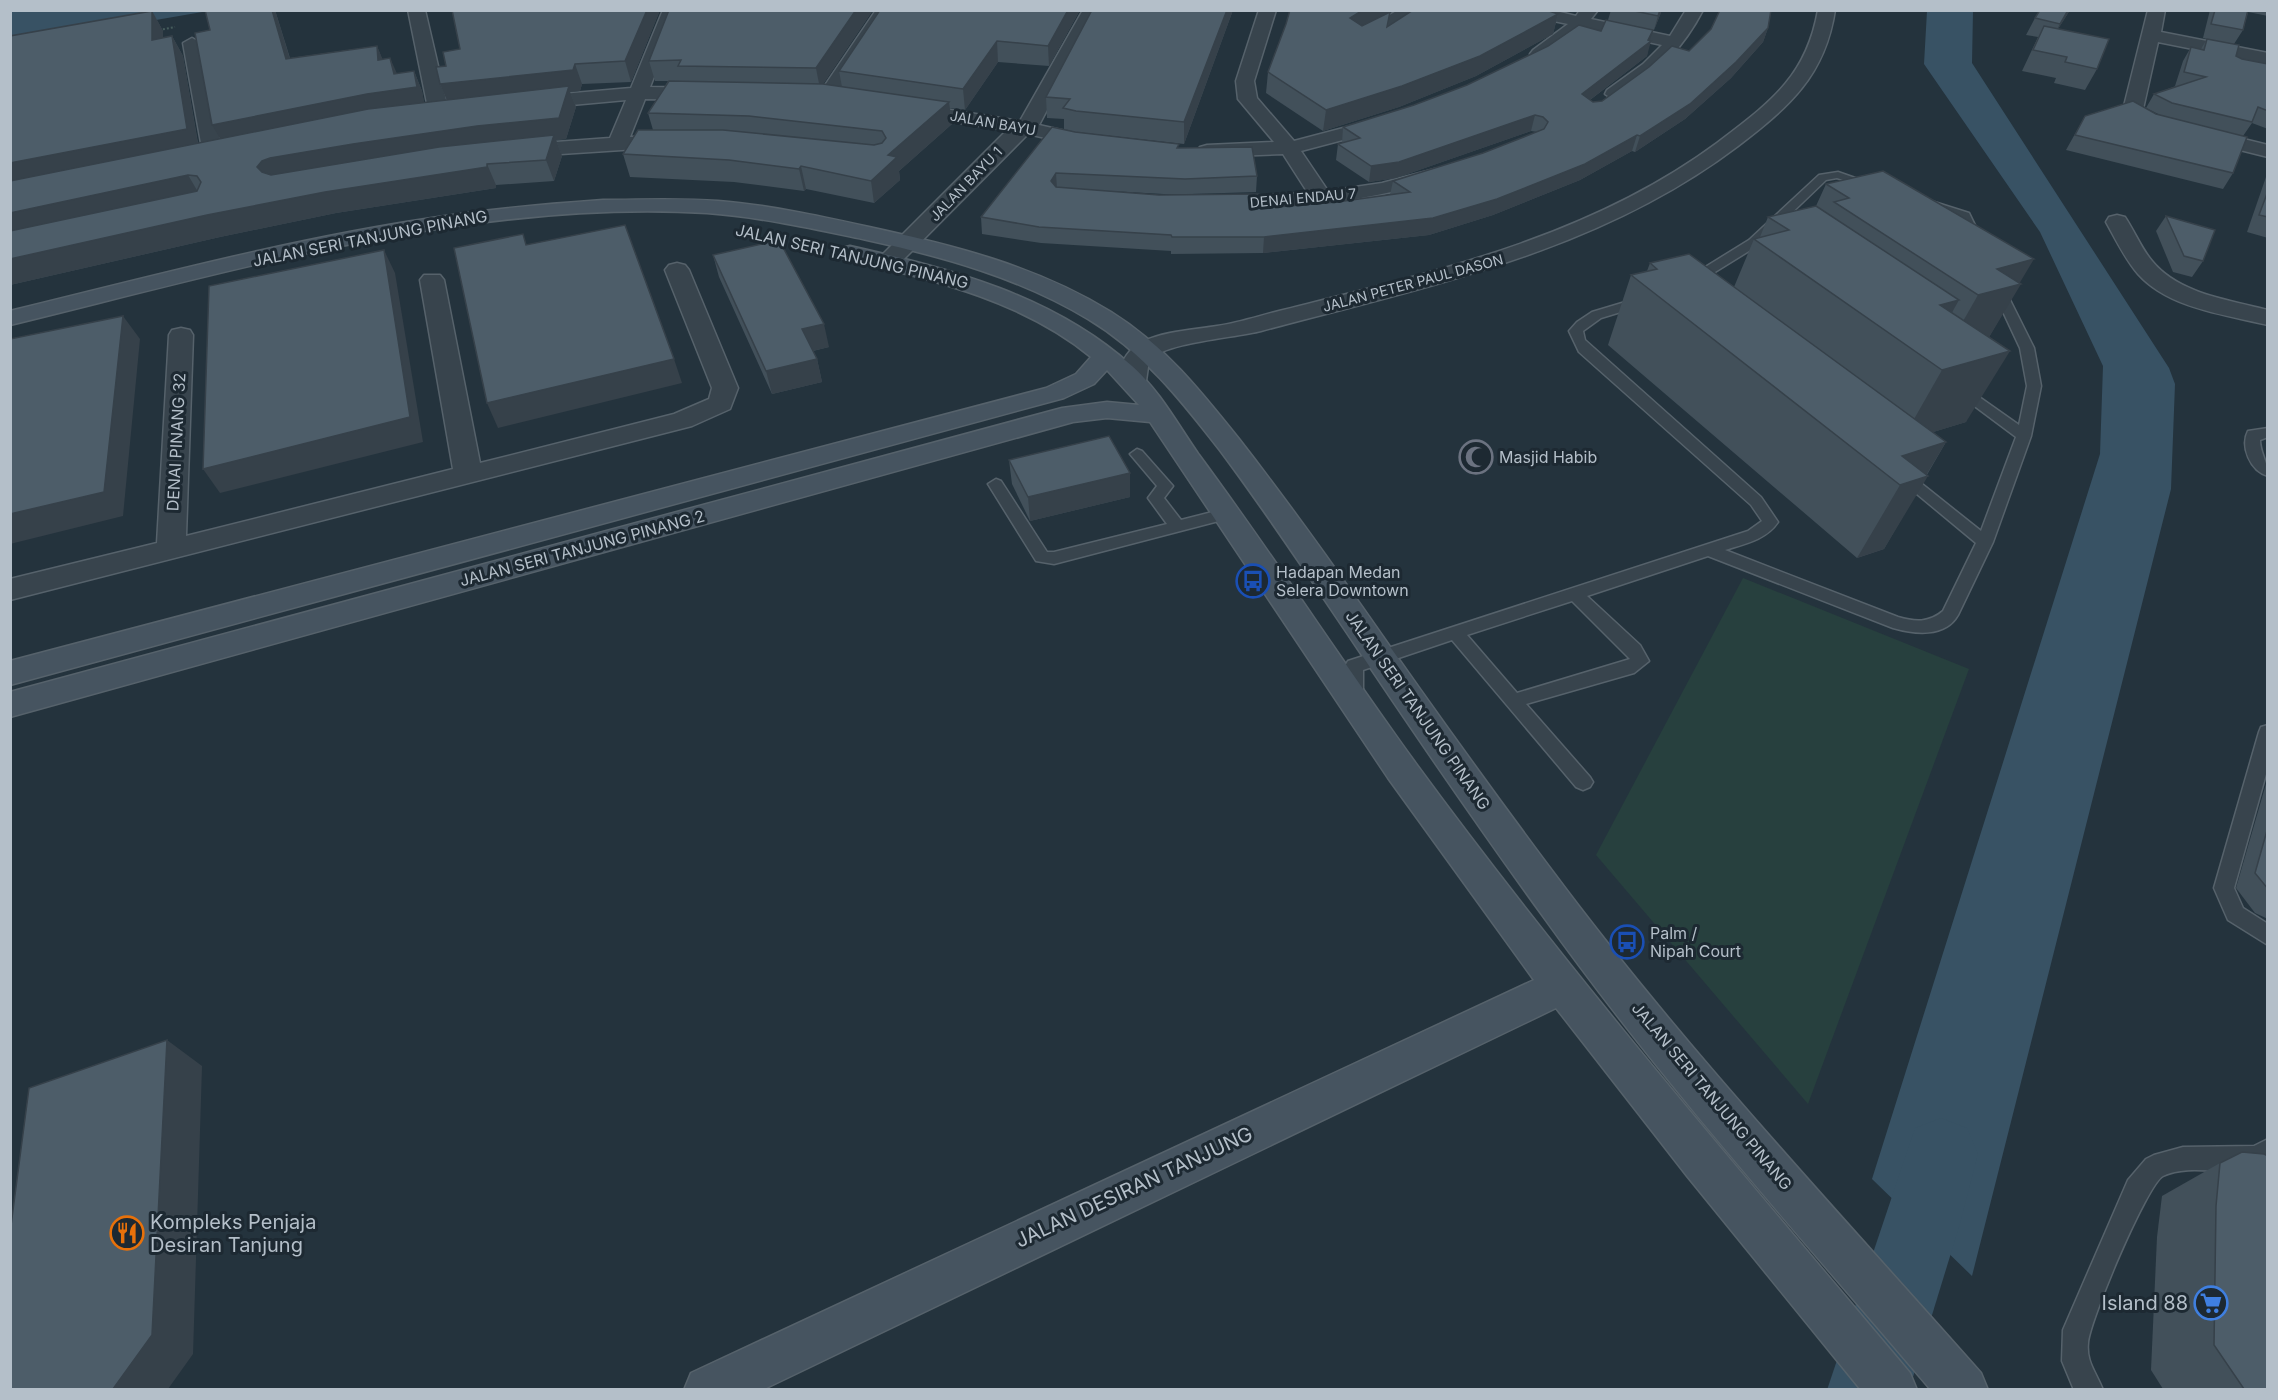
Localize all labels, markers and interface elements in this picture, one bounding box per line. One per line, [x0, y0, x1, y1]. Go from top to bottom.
street label: JALAN BAYU [949, 107, 1037, 138]
street label: JALAN BAYU 1 [926, 143, 1005, 224]
street label: DENAI ENDAU 7 [1249, 184, 1357, 211]
street label: JALAN SERI TANJUNG PINANG [251, 205, 489, 271]
street label: JALAN SERI TANJUNG PINANG [733, 219, 971, 293]
street label: JALAN PETER PAUL DASON [1321, 250, 1505, 315]
street label: DENAI PINANG 32 [162, 372, 190, 512]
mosque icon: Masjid Habib [1458, 439, 1494, 475]
place label: Masjid Habib [1499, 447, 1597, 467]
street label: JALAN SERI TANJUNG PINANG 2 [457, 506, 707, 590]
place label: Hadapan Medan Selera Downtown [1276, 562, 1409, 600]
bus stop icon: Hadapan Medan Selera Downtown [1235, 563, 1271, 599]
street label: JALAN SERI TANJUNG PINANG [1341, 607, 1495, 813]
place label: Palm / Nipah Court [1650, 923, 1741, 961]
bus stop icon: Palm / Nipah Court [1609, 924, 1645, 960]
street label: JALAN SERI TANJUNG PINANG [1628, 998, 1796, 1194]
street label: JALAN DESIRAN TANJUNG [1012, 1121, 1256, 1253]
place label: Kompleks Penjaja Desiran Tanjung [150, 1210, 316, 1257]
restaurant icon: Kompleks Penjaja Desiran Tanjung [109, 1215, 145, 1251]
supermarket icon: Island 88 [2193, 1285, 2229, 1321]
place label: Island 88 [2102, 1291, 2188, 1315]

